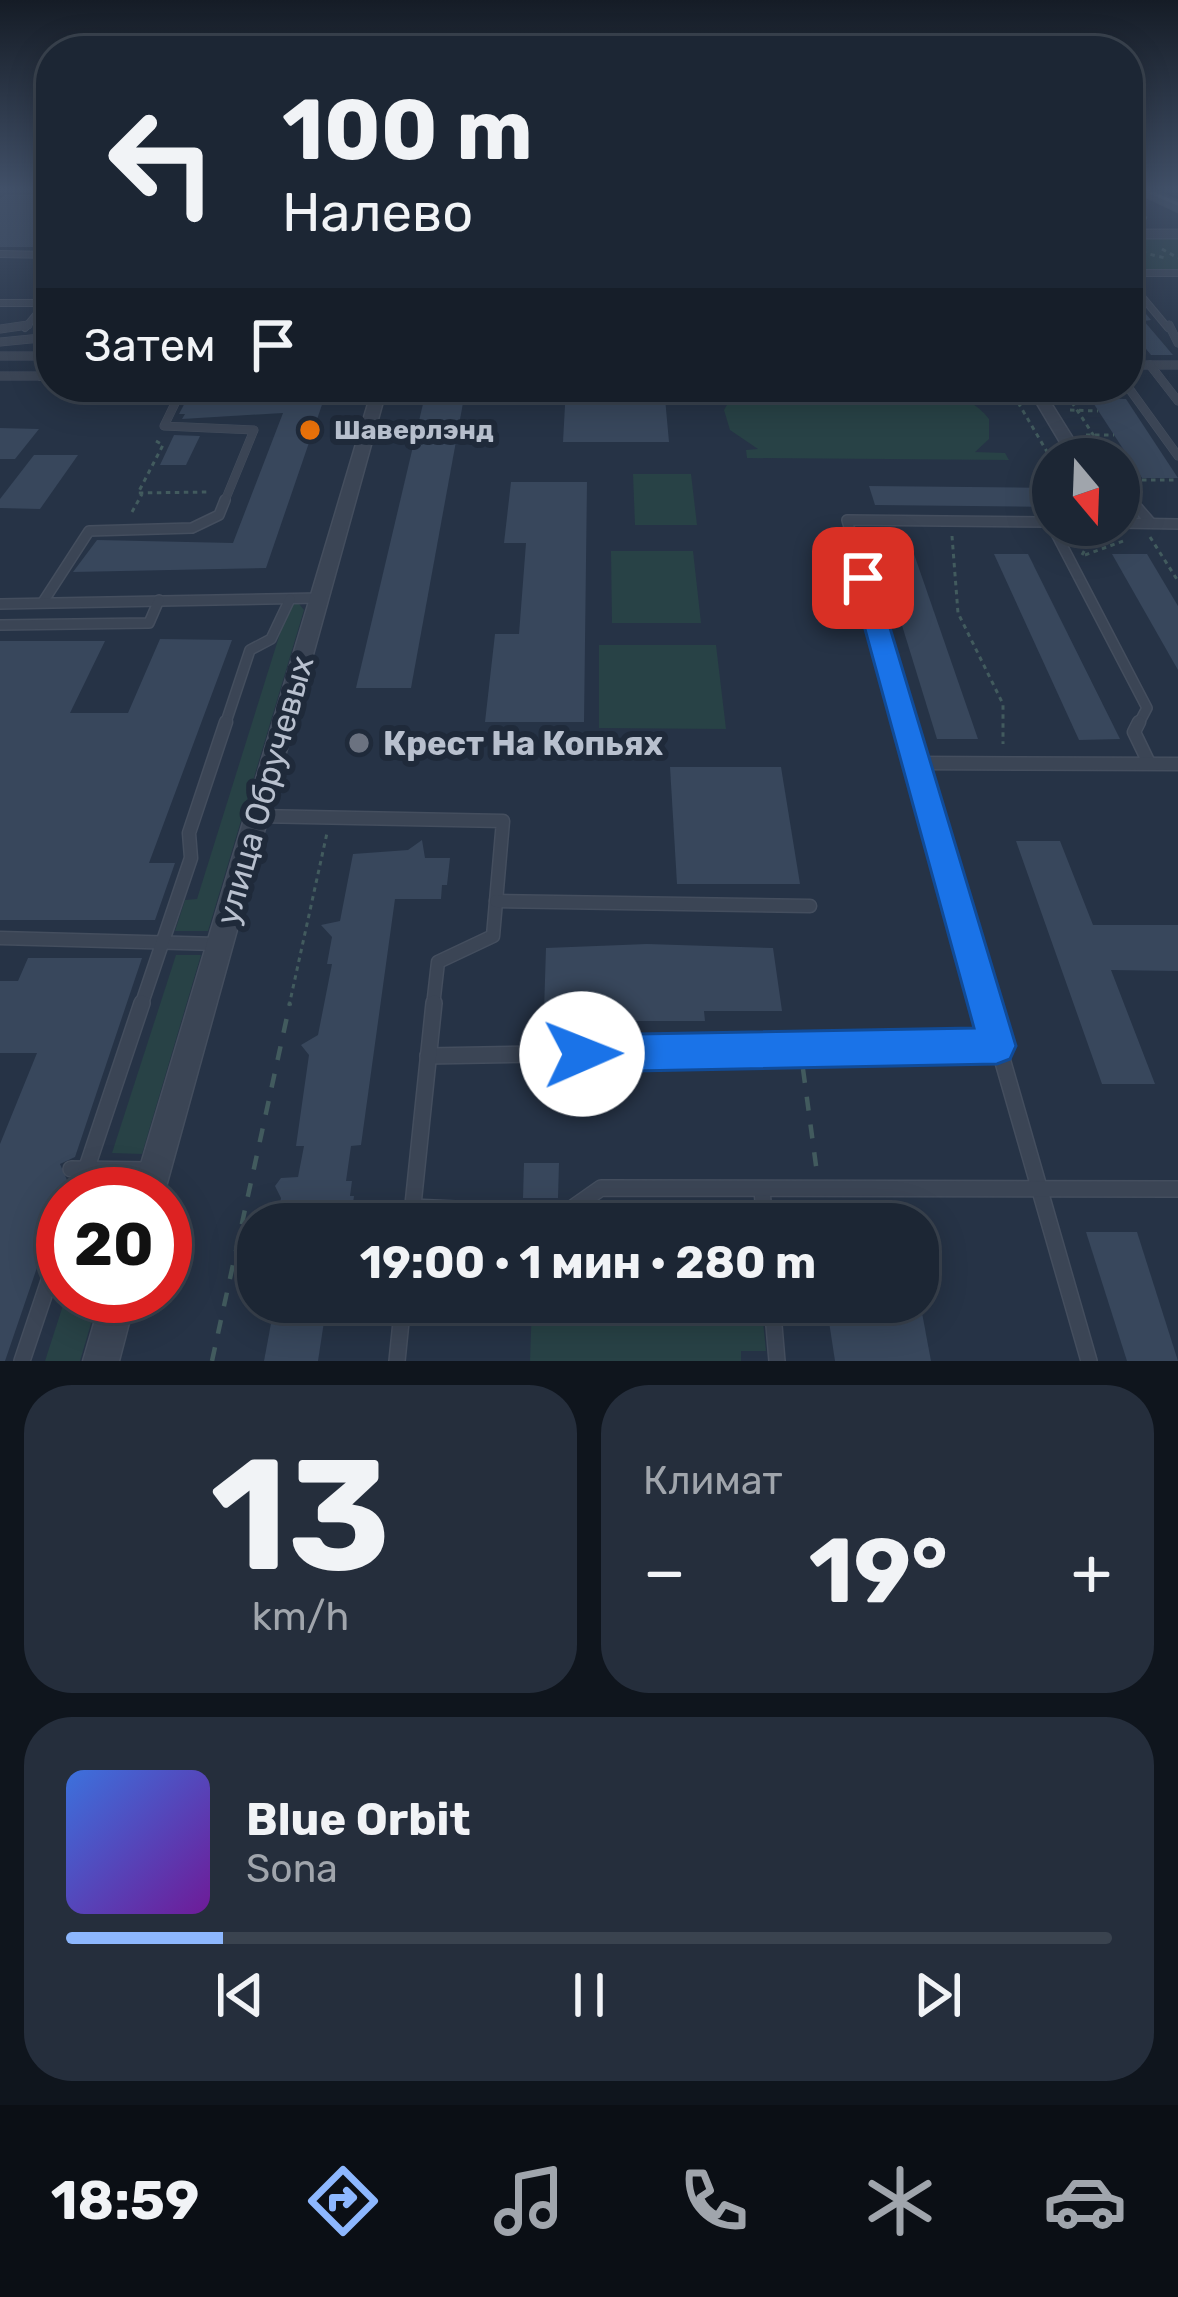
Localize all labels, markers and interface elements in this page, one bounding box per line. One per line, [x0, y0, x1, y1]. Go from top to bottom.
text: 100 m [282, 80, 533, 180]
icon: left [84, 84, 240, 240]
text: Налево [282, 181, 473, 245]
icon: arrive [240, 312, 306, 378]
text: Затем [84, 319, 216, 372]
place label: Шаверлэнд [334, 414, 494, 446]
marker: Шаверлэнд [297, 417, 323, 443]
north arrow [1032, 438, 1140, 546]
map controls [1032, 438, 1140, 546]
pin [812, 527, 914, 629]
icon: arrive [830, 545, 896, 611]
street label: улица Обручевых [207, 651, 322, 929]
place label: Крест На Копьях [383, 724, 663, 763]
marker: Крест На Копьях [346, 730, 372, 756]
position arrow [519, 991, 645, 1117]
speed limit sign: 20 [36, 1167, 192, 1323]
text: 19:00 · 1 мин · 280 m [360, 1236, 816, 1289]
text: 13 [210, 1423, 391, 1608]
text: Климат [643, 1458, 782, 1504]
text: 19° [809, 1518, 948, 1625]
text: − [643, 1532, 686, 1611]
text: + [1071, 1532, 1112, 1611]
text: km/h [252, 1594, 349, 1640]
text: Blue Orbit [246, 1793, 470, 1846]
text: Sona [246, 1846, 338, 1892]
icon: previous [207, 1962, 273, 2028]
icon: pause [556, 1962, 622, 2028]
icon: next [905, 1962, 971, 2028]
icon: directions [301, 2159, 385, 2243]
icon: music [487, 2159, 571, 2243]
icon: phone [672, 2159, 756, 2243]
icon: climate [858, 2159, 942, 2243]
icon: car [1043, 2159, 1127, 2243]
text: 18:59 [51, 2169, 199, 2233]

